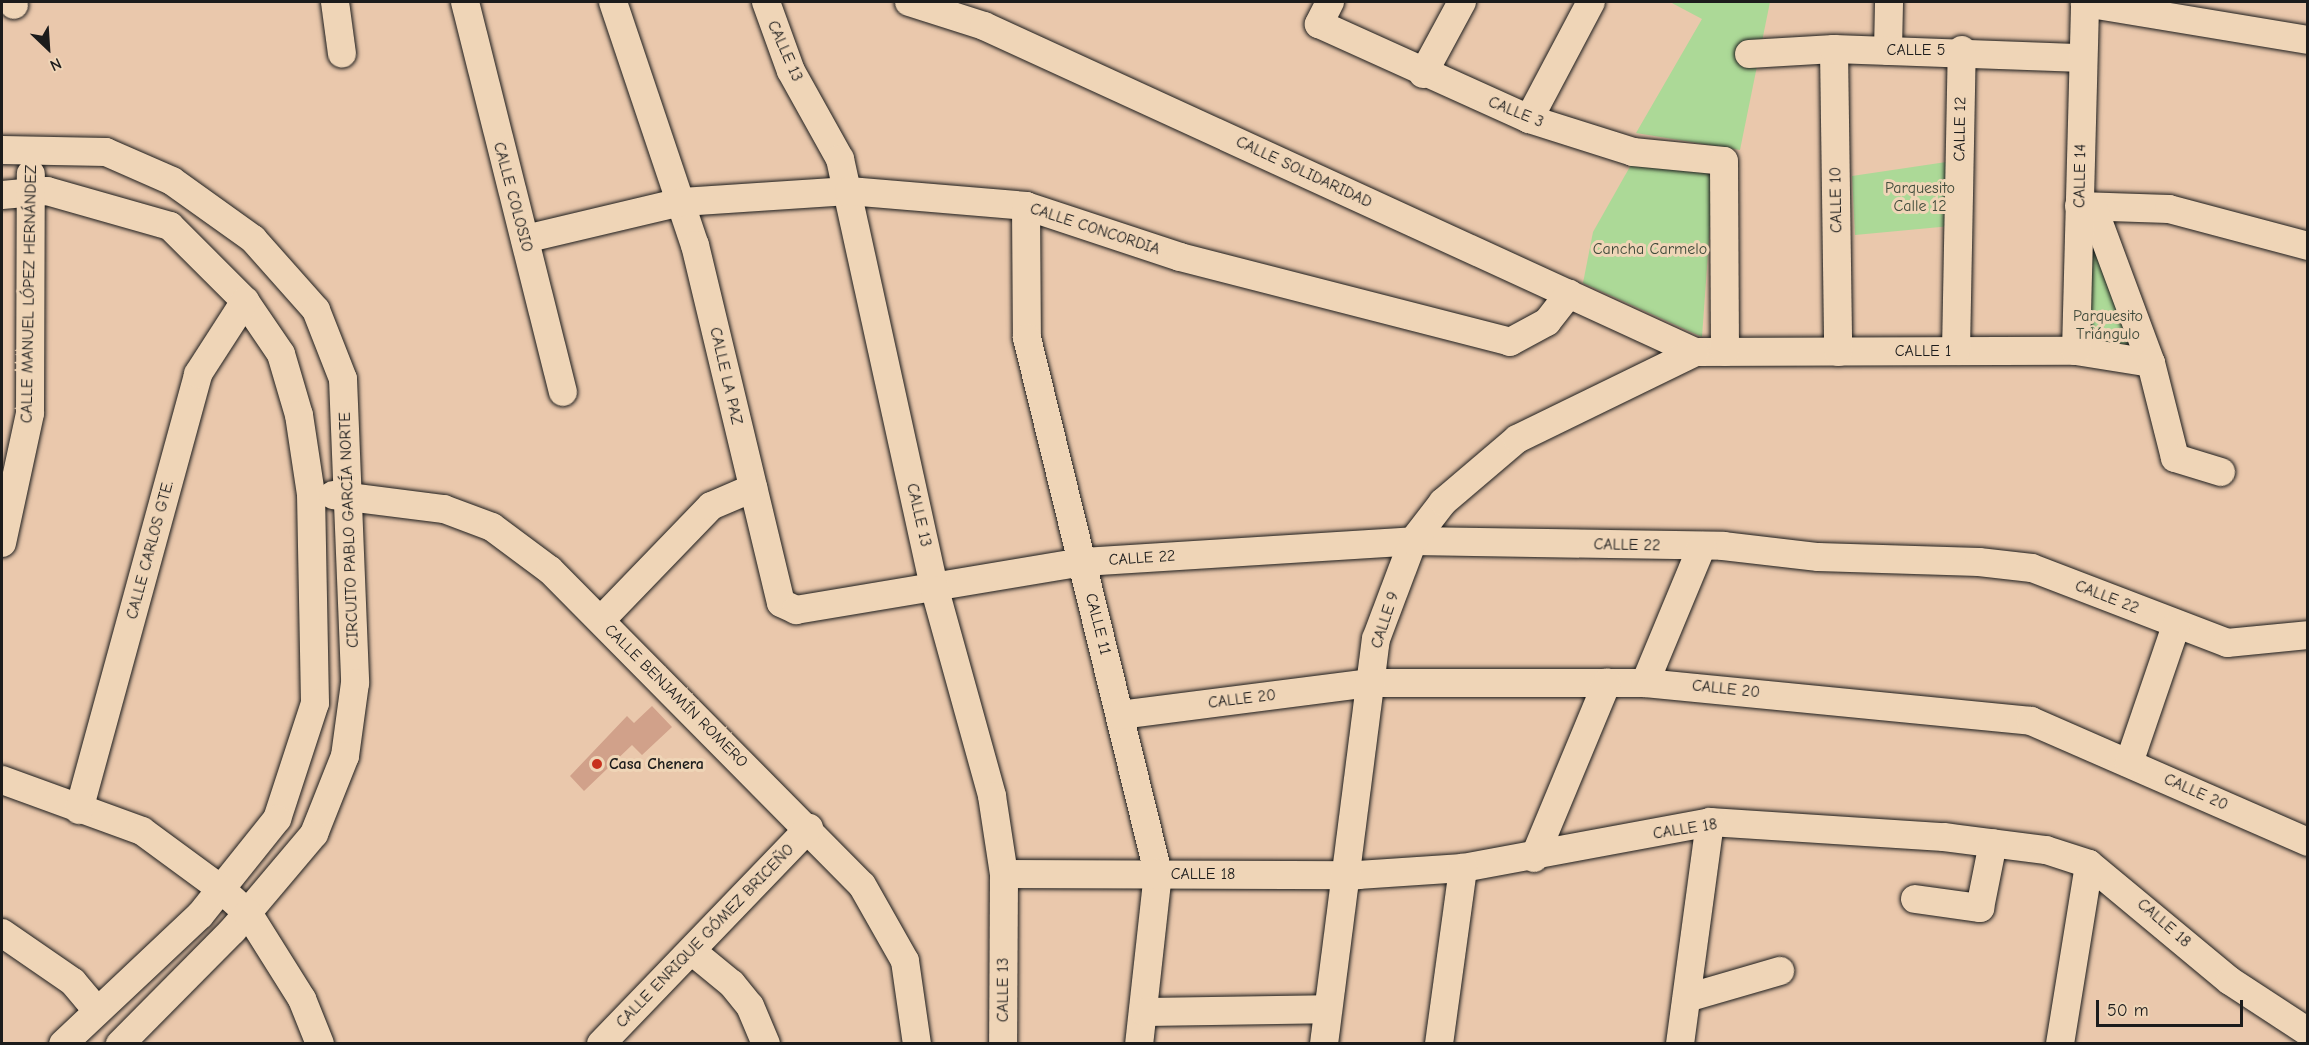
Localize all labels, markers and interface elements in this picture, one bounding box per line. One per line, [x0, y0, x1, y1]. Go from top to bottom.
north arrow [18, 18, 78, 78]
street label: CALLE 13 [763, 18, 807, 84]
street label: CALLE 5 [1887, 40, 1945, 60]
text: N [47, 54, 64, 75]
street label: CALLE 3 [1485, 92, 1547, 132]
street label: CALLE 12 [1950, 96, 1970, 162]
street label: CALLE SOLIDARIDAD [1233, 132, 1375, 212]
street label: CALLE COLOSIO [489, 140, 537, 254]
street label: CALLE 14 [2070, 144, 2090, 208]
street label: CALLE MANUEL LÓPEZ HERNÁNDEZ [17, 165, 41, 423]
street label: CALLE 10 [1826, 167, 1846, 233]
park label: Parquesito Calle 12 [1885, 178, 1955, 216]
street label: CALLE CONCORDIA [1028, 199, 1162, 259]
park label: Cancha Carmelo [1593, 239, 1707, 259]
park label: Parquesito Triángulo [2073, 306, 2143, 344]
street label: CALLE LA PAZ [705, 325, 747, 427]
street label: CALLE 1 [1895, 341, 1951, 361]
street label: CIRCUITO PABLO GARCÍA NORTE [335, 412, 363, 648]
street label: CALLE CARLOS GTE. [122, 479, 178, 621]
street label: CALLE 13 [902, 481, 936, 549]
street label: CALLE 22 [1593, 535, 1661, 555]
street label: CALLE 22 [1108, 546, 1176, 570]
street label: CALLE 22 [2072, 576, 2142, 618]
street label: CALLE 9 [1367, 589, 1403, 651]
street label: CALLE 11 [1081, 591, 1115, 657]
street label: CALLE BENJAMÍN ROMERO [600, 620, 752, 772]
street label: CALLE 20 [1691, 676, 1761, 702]
street label: CALLE 20 [1207, 685, 1277, 713]
place label: Casa Chenera [609, 754, 704, 774]
marker: Casa Chenera [590, 757, 604, 771]
street label: CALLE 20 [2161, 769, 2231, 815]
street label: CALLE 18 [1652, 814, 1718, 844]
street label: CALLE ENRIQUE GÓMEZ BRICEÑO [612, 840, 798, 1032]
street label: CALLE 18 [1171, 864, 1235, 884]
street label: CALLE 18 [2133, 895, 2195, 951]
street label: CALLE 13 [993, 958, 1013, 1022]
scale bar [2099, 988, 2246, 1026]
text: 50 m [2107, 1000, 2149, 1021]

